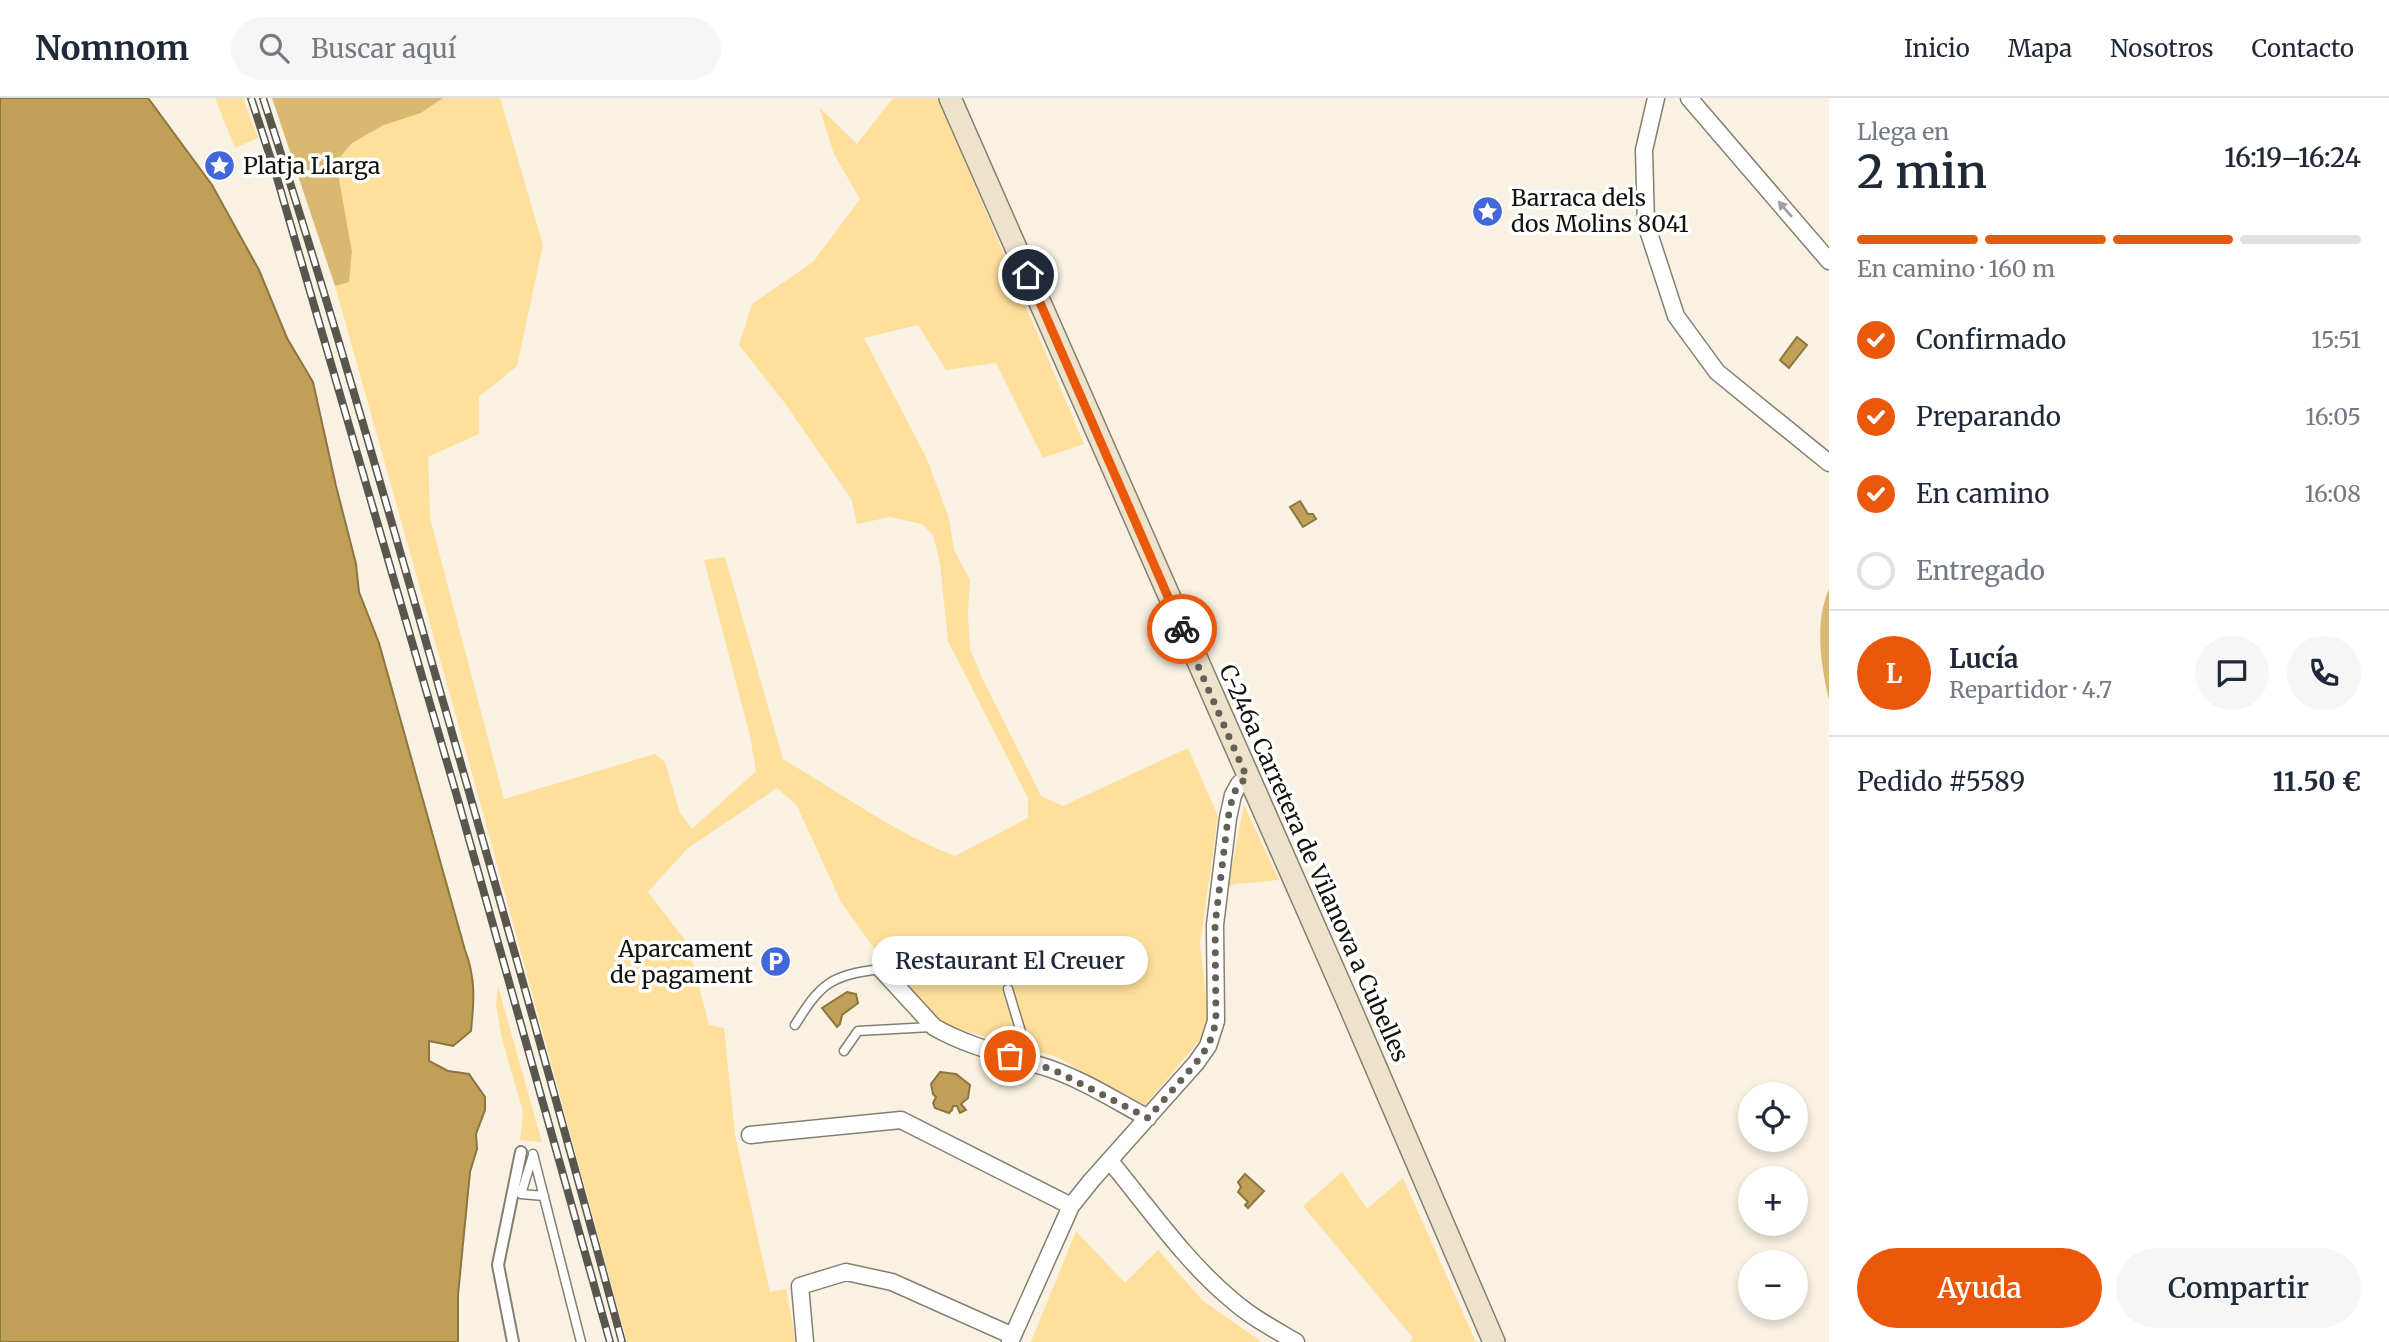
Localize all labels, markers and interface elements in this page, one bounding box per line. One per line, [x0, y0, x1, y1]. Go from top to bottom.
search box [231, 17, 721, 80]
text: Nomnom [35, 28, 189, 69]
icon: search [255, 29, 293, 67]
text: Buscar aquí [311, 32, 456, 65]
text: Inicio [1904, 33, 1970, 64]
text: Mapa [2008, 33, 2072, 64]
text: Nosotros [2110, 33, 2214, 64]
text: Contacto [2252, 33, 2354, 64]
text: Llega en [1857, 117, 1949, 146]
text: 16:19–16:24 [2224, 141, 2361, 174]
text: 2 min [1857, 143, 1987, 201]
place icon: Platja Llarga [203, 149, 237, 183]
place label: Platja Llarga [243, 151, 380, 180]
place label: Barraca dels dos Molins 8041 [1511, 183, 1689, 238]
place icon: Barraca dels dos Molins 8041 [1471, 194, 1505, 228]
one-way arrow [1778, 201, 1793, 218]
pin [998, 245, 1058, 305]
text: En camino · 160 m [1857, 254, 2055, 283]
icon: home [1009, 256, 1047, 294]
icon: check [1857, 321, 1895, 359]
text: Confirmado [1916, 323, 2066, 356]
text: 15:51 [2311, 325, 2361, 354]
icon: check [1857, 398, 1895, 436]
text: Preparando [1916, 400, 2061, 433]
text: 16:05 [2305, 402, 2361, 431]
icon: check [1857, 475, 1895, 513]
text: En camino [1916, 477, 2049, 510]
text: 16:08 [2305, 479, 2361, 508]
text: Entregado [1916, 554, 2045, 587]
courier [1147, 594, 1217, 664]
icon: bike [1163, 610, 1201, 648]
button: chat [2195, 636, 2269, 710]
button: phone [2287, 636, 2361, 710]
text: Lucía [1949, 642, 2018, 675]
text: L [1886, 657, 1902, 690]
street label: C-246a Carretera de Vilanova a Cubelles [1213, 660, 1416, 1066]
text: Repartidor · 4.7 [1949, 675, 2112, 704]
text: Pedido #5589 [1857, 765, 2025, 798]
text: 11.50 € [2273, 765, 2361, 798]
place label: Aparcament de pagament [610, 934, 753, 989]
callout: Restaurant El Creuer [872, 937, 1148, 986]
parking icon: Aparcament de pagament [759, 945, 793, 979]
text: Restaurant El Creuer [895, 946, 1125, 975]
pin [980, 1026, 1040, 1086]
icon: bag [991, 1037, 1029, 1075]
map controls [1738, 1082, 1808, 1320]
button: locate [1738, 1082, 1808, 1152]
button: + [1738, 1166, 1808, 1236]
button: Ayuda [1857, 1248, 2102, 1328]
button: Compartir [2116, 1248, 2361, 1328]
button: − [1738, 1250, 1808, 1320]

